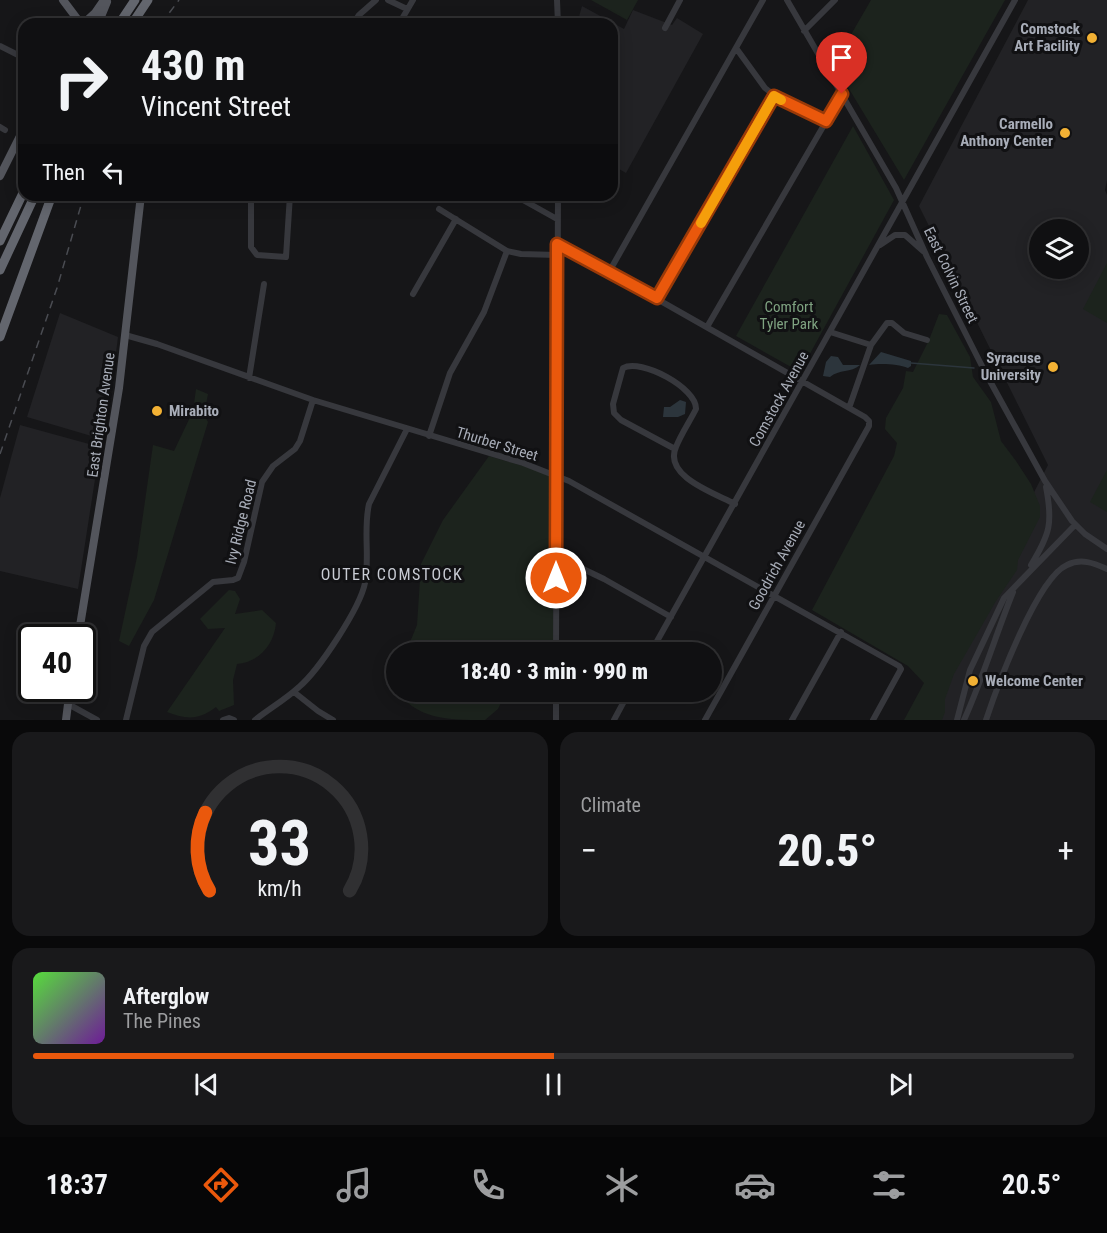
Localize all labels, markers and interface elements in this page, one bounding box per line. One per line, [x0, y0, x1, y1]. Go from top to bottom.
place label: Comstock Art Facility [1014, 20, 1081, 55]
marker: Comstock Art Facility [1085, 31, 1099, 45]
pin [816, 32, 867, 94]
text: 430 m [141, 41, 246, 90]
icon: arrive [825, 41, 858, 74]
icon: right [42, 42, 120, 120]
text: Vincent Street [141, 91, 291, 123]
place label: Carmello Anthony Center [960, 115, 1053, 150]
marker: Carmello Anthony Center [1058, 126, 1072, 140]
icon: left [97, 156, 130, 189]
text: Then [42, 160, 85, 185]
map controls [1029, 219, 1089, 279]
button: layers [1029, 219, 1089, 279]
street label: East Colvin Street [920, 224, 982, 326]
park label: Comfort Tyler Park [760, 298, 819, 333]
street label: Comstock Avenue [745, 348, 813, 450]
place label: Syracuse University [981, 349, 1041, 384]
street label: East Brighton Avenue [83, 351, 119, 479]
marker: Syracuse University [1046, 360, 1060, 374]
place label: Mirabito [169, 402, 219, 420]
marker: Mirabito [150, 404, 164, 418]
street label: Thurber Street [454, 423, 540, 465]
street label: Ivy Ridge Road [222, 478, 260, 566]
street label: Goodrich Avenue [745, 517, 809, 613]
position arrow [524, 546, 588, 610]
district label: OUTER COMSTOCK [321, 565, 463, 584]
speed limit sign: 40 [18, 624, 96, 702]
text: 18:40 · 3 min · 990 m [460, 659, 648, 684]
place label: Welcome Center [985, 672, 1083, 690]
marker: Welcome Center [966, 674, 980, 688]
text: Climate [581, 793, 641, 817]
text: 33 [248, 807, 311, 880]
text: 20.5° [777, 824, 877, 877]
text: − [581, 831, 597, 870]
text: + [1058, 831, 1074, 870]
text: km/h [258, 876, 302, 901]
text: Afterglow [123, 984, 209, 1009]
text: The Pines [123, 1009, 201, 1033]
icon: previous [190, 1068, 223, 1101]
icon: pause [537, 1068, 570, 1101]
icon: next [884, 1068, 917, 1101]
icon: directions [200, 1164, 242, 1206]
icon: music [333, 1164, 375, 1206]
icon: phone [467, 1164, 509, 1206]
icon: climate [601, 1164, 643, 1206]
icon: car [734, 1164, 776, 1206]
icon: filters [868, 1164, 910, 1206]
text: 18:37 [46, 1169, 108, 1201]
text: 20.5° [1002, 1169, 1061, 1201]

